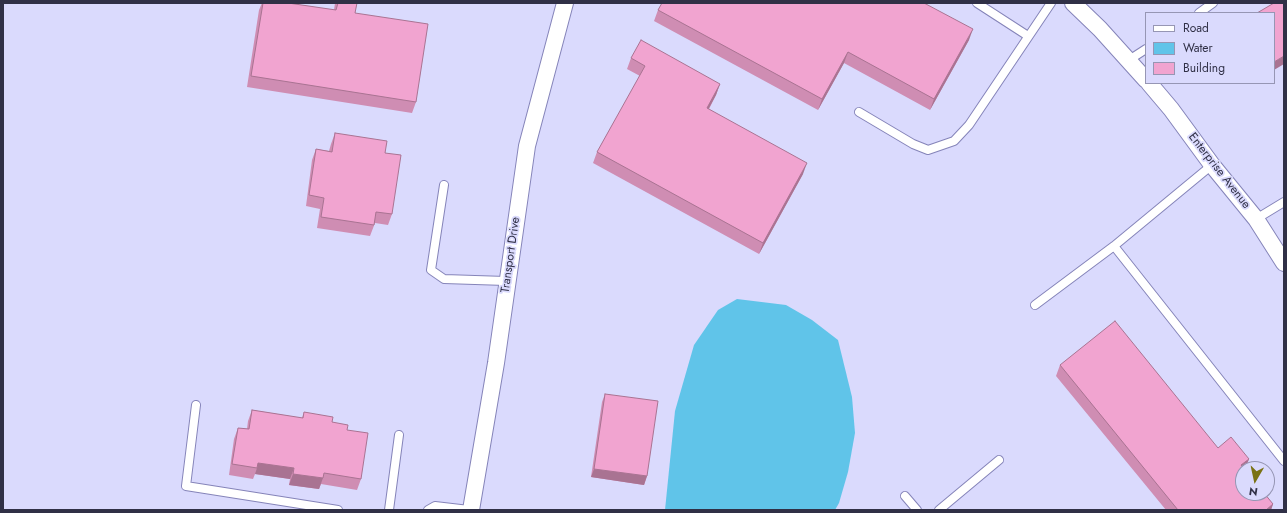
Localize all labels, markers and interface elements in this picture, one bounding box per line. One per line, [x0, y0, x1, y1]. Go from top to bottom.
legend [1145, 12, 1275, 84]
text: Road [1183, 19, 1209, 37]
text: Water [1183, 39, 1213, 57]
text: Building [1183, 59, 1225, 77]
street label: Enterprise Avenue [1185, 130, 1253, 212]
street label: Transport Drive [499, 216, 523, 294]
north arrow [1235, 461, 1275, 501]
text: N [1248, 483, 1259, 500]

